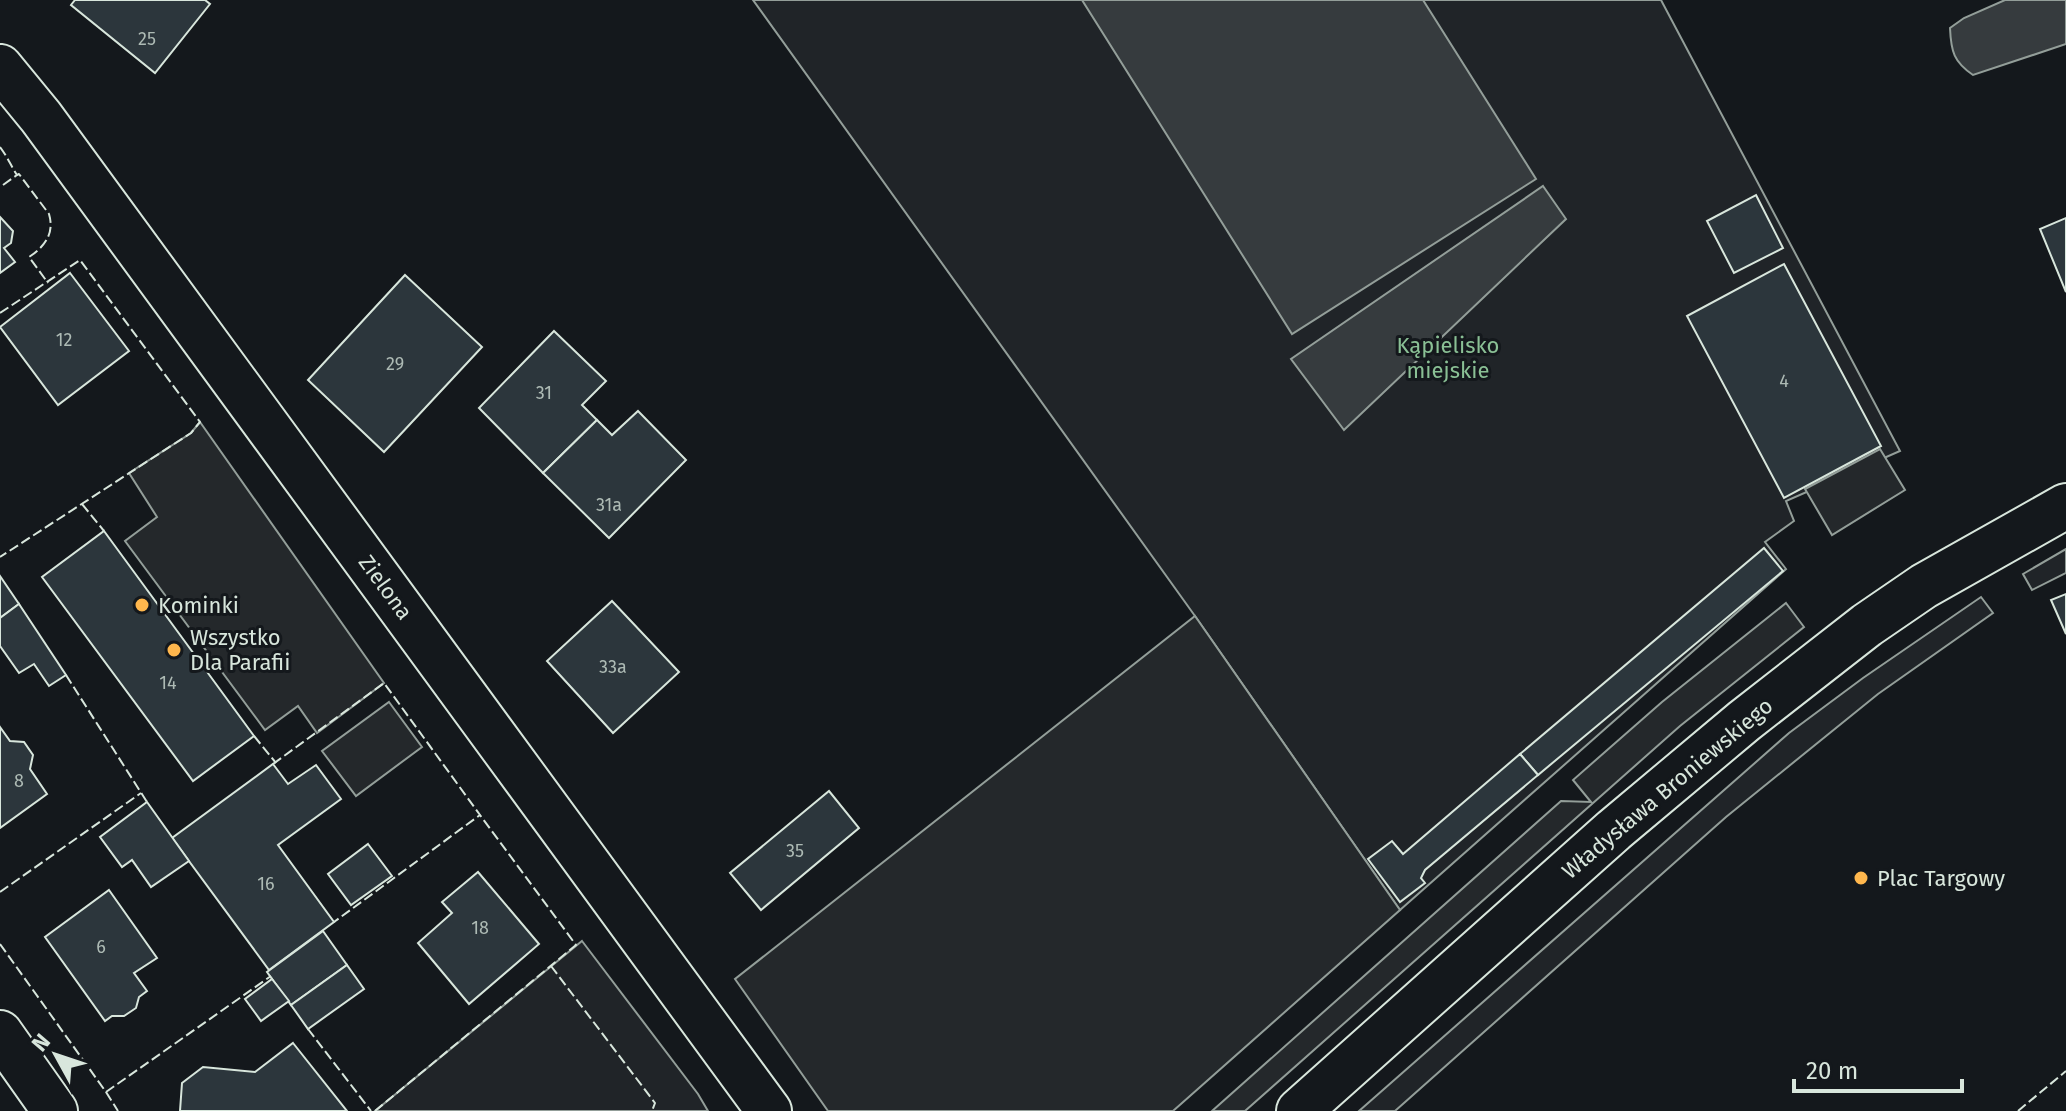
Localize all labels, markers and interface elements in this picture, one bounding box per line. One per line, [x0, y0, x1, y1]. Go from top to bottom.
house number: 25 [138, 28, 156, 50]
house number: 12 [56, 329, 72, 351]
park label: Kąpielisko miejskie [1397, 332, 1499, 384]
house number: 29 [386, 353, 404, 375]
house number: 4 [1779, 370, 1789, 392]
house number: 31 [536, 382, 552, 404]
house number: 31a [596, 494, 622, 516]
street label: Zielona [353, 550, 418, 625]
place label: Kominki [158, 592, 239, 619]
marker: Kominki [133, 596, 151, 614]
place label: Wszystko Dla Parafii [190, 624, 290, 676]
marker: Wszystko Dla Parafii [165, 641, 183, 659]
house number: 33a [599, 656, 627, 678]
house number: 14 [159, 672, 177, 694]
street label: Władysława Broniewskiego [1556, 692, 1778, 885]
house number: 8 [14, 770, 24, 792]
house number: 35 [786, 840, 804, 862]
place label: Plac Targowy [1877, 865, 2005, 892]
marker: Plac Targowy [1852, 869, 1870, 887]
house number: 16 [257, 873, 275, 895]
house number: 18 [471, 917, 489, 939]
house number: 6 [96, 936, 106, 958]
north arrow [16, 1015, 96, 1095]
text: N [26, 1028, 56, 1057]
scale bar [1794, 1043, 1962, 1093]
text: 20 m [1806, 1057, 1858, 1085]

